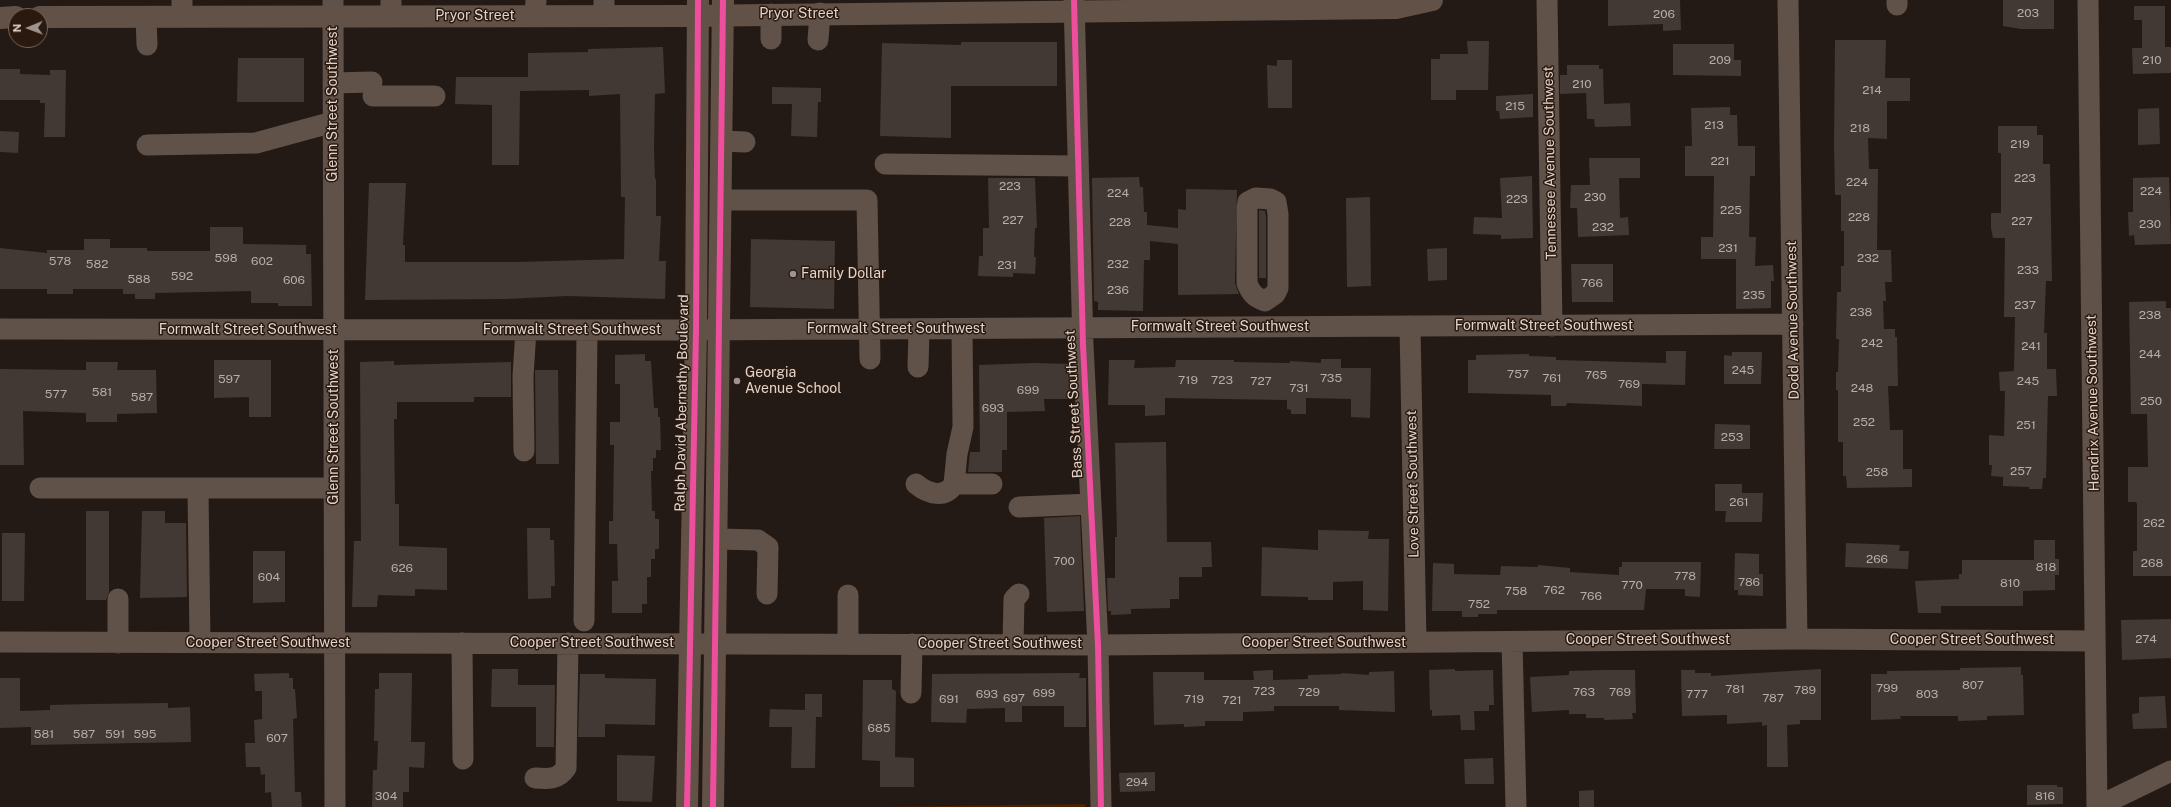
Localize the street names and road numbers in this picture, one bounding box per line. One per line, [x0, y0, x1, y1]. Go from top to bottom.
street label: Pryor Street [759, 6, 839, 22]
street label: Pryor Street [435, 8, 515, 24]
street label: Glenn Street Southwest [325, 26, 341, 182]
street label: Tennessee Avenue Southwest [1540, 66, 1560, 260]
street label: Dodd Avenue Southwest [1783, 240, 1803, 400]
street label: Ralph David Abernathy Boulevard [672, 294, 692, 512]
street label: Hendrix Avenue Southwest [2083, 315, 2103, 491]
street label: Formwalt Street Southwest [1455, 318, 1633, 334]
street label: Formwalt Street Southwest [1131, 319, 1309, 335]
street label: Formwalt Street Southwest [807, 321, 985, 337]
street label: Formwalt Street Southwest [159, 322, 337, 338]
street label: Formwalt Street Southwest [483, 322, 661, 338]
street label: Bass Street Southwest [1062, 329, 1086, 479]
street label: Glenn Street Southwest [326, 349, 342, 505]
street label: Love Street Southwest [1403, 410, 1423, 558]
street label: Cooper Street Southwest [1566, 632, 1730, 648]
street label: Cooper Street Southwest [1890, 632, 2054, 648]
street label: Cooper Street Southwest [186, 635, 350, 651]
street label: Cooper Street Southwest [510, 635, 674, 651]
street label: Cooper Street Southwest [1242, 635, 1406, 651]
street label: Cooper Street Southwest [918, 636, 1082, 652]

